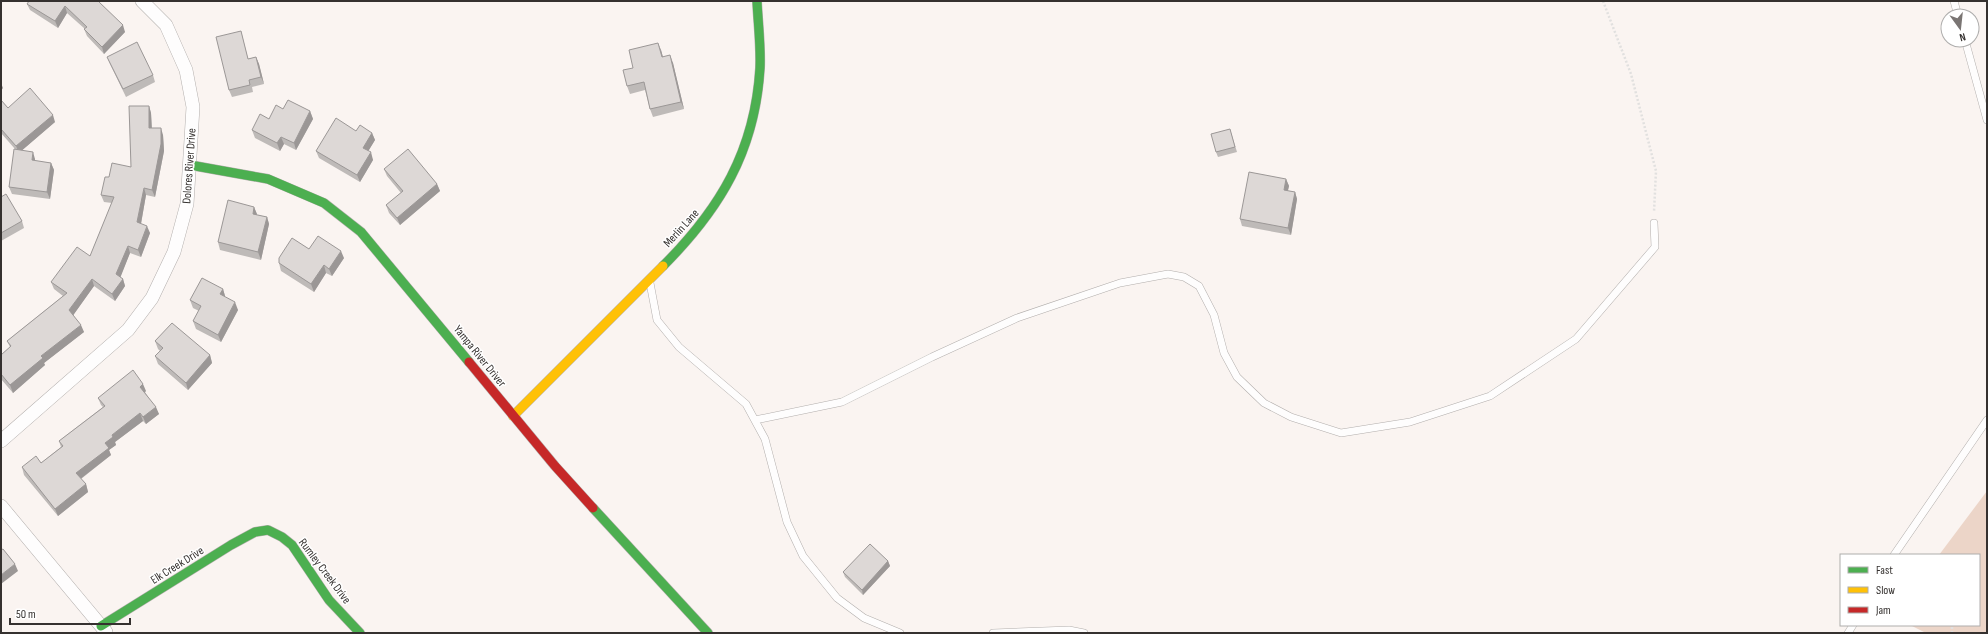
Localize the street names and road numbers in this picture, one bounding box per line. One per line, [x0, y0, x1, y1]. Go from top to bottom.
street label: Dolores River Drive [179, 128, 200, 204]
street label: Merlin Lane [660, 206, 703, 251]
street label: Yampa River Driver [450, 322, 509, 391]
street label: Rumley Creek Drive [295, 536, 354, 607]
street label: Elk Creek Drive [148, 543, 207, 588]

